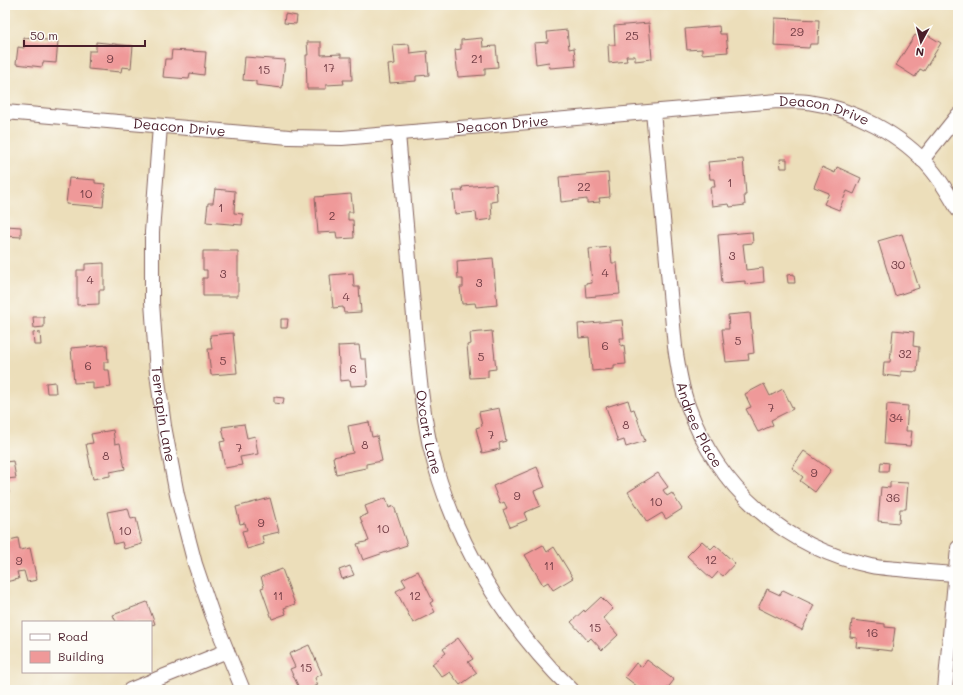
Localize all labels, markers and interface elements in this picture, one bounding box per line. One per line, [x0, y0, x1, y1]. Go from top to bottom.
scale bar [24, 22, 145, 48]
north arrow [901, 22, 941, 62]
house number: 29 [790, 23, 804, 39]
text: 50 m [30, 27, 58, 43]
house number: 25 [625, 27, 639, 43]
text: N [915, 44, 925, 60]
house number: 9 [106, 50, 114, 66]
house number: 21 [471, 50, 483, 66]
house number: 17 [323, 59, 335, 75]
house number: 15 [258, 61, 270, 77]
street label: Deacon Drive [779, 91, 873, 129]
street label: Deacon Drive [455, 111, 549, 137]
street label: Deacon Drive [132, 113, 226, 140]
house number: 1 [727, 174, 733, 190]
house number: 22 [577, 178, 591, 194]
house number: 10 [80, 185, 93, 201]
house number: 1 [218, 199, 224, 215]
house number: 2 [329, 207, 335, 223]
house number: 3 [728, 247, 736, 263]
house number: 30 [891, 256, 906, 272]
house number: 4 [601, 264, 609, 280]
house number: 3 [219, 265, 227, 281]
house number: 4 [86, 271, 94, 287]
house number: 3 [475, 274, 483, 290]
house number: 4 [342, 288, 350, 304]
house number: 5 [735, 332, 742, 348]
house number: 6 [601, 337, 609, 353]
house number: 32 [898, 345, 912, 361]
house number: 5 [478, 348, 485, 364]
house number: 5 [220, 352, 227, 368]
house number: 6 [84, 357, 92, 373]
house number: 6 [349, 360, 357, 376]
street label: Terrapin Lane [148, 365, 181, 464]
street label: Andree Place [672, 380, 727, 471]
street label: Oxcart Lane [412, 389, 447, 476]
house number: 7 [768, 399, 775, 415]
house number: 34 [889, 409, 903, 425]
house number: 8 [622, 416, 630, 432]
house number: 7 [488, 426, 495, 442]
house number: 8 [361, 436, 369, 452]
house number: 7 [236, 439, 243, 455]
house number: 8 [102, 447, 110, 463]
house number: 9 [810, 464, 818, 480]
house number: 9 [513, 487, 521, 503]
house number: 36 [886, 489, 900, 505]
house number: 10 [650, 493, 663, 509]
house number: 9 [257, 514, 265, 530]
house number: 10 [377, 520, 390, 536]
house number: 10 [119, 522, 132, 538]
house number: 12 [705, 551, 717, 567]
house number: 9 [15, 552, 23, 568]
house number: 11 [544, 557, 554, 573]
house number: 11 [273, 587, 283, 603]
house number: 12 [409, 587, 421, 603]
house number: 15 [589, 619, 601, 635]
legend [22, 621, 152, 673]
house number: 16 [866, 624, 878, 640]
text: Road [58, 628, 88, 644]
text: Building [58, 648, 104, 664]
house number: 15 [300, 659, 312, 675]

